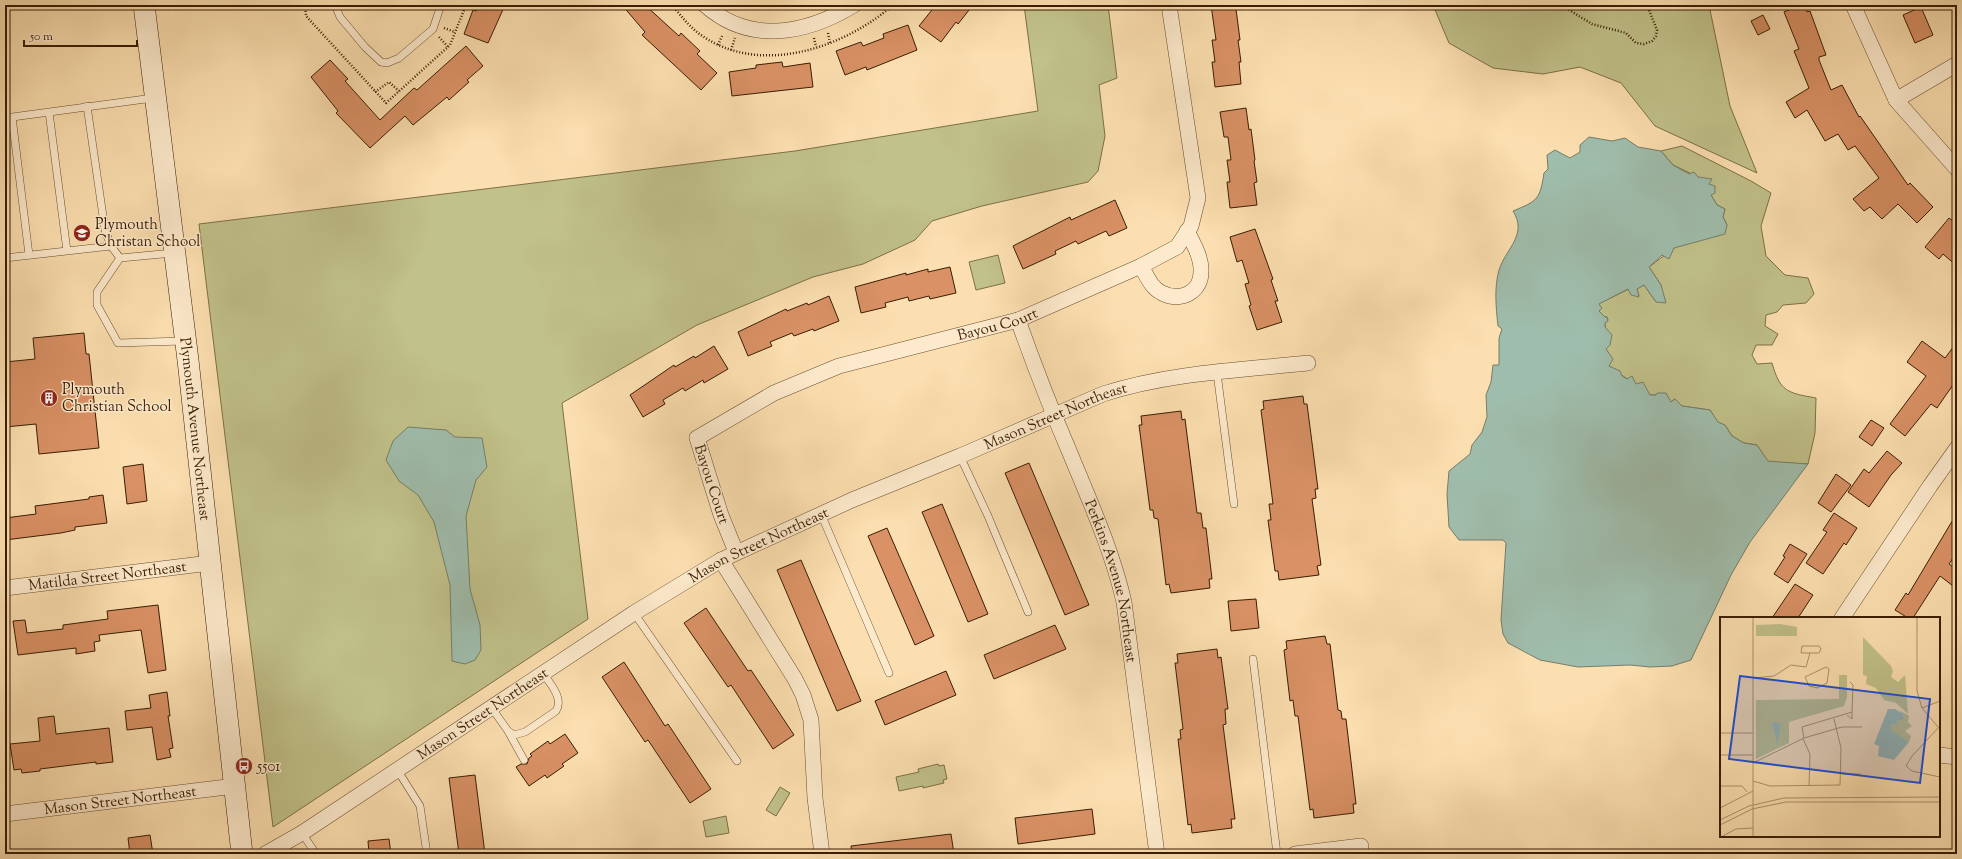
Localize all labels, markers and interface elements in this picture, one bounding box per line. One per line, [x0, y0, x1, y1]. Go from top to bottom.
scale bar [24, 22, 137, 48]
text: 50 m [29, 28, 53, 46]
place label: Plymouth Christan School [95, 215, 200, 253]
school or university icon: Plymouth Christan School [72, 223, 92, 243]
street label: Bayou Court [955, 304, 1042, 347]
street label: Plymouth Avenue Northeast [173, 336, 214, 522]
street label: Mason Street Northeast [981, 379, 1129, 456]
place label: Plymouth Christian School [62, 380, 172, 418]
building icon: Plymouth Christian School [39, 388, 59, 408]
street label: Bayou Court [688, 442, 733, 527]
street label: Perkins Avenue Northeast [1078, 497, 1141, 664]
street label: Mason Street Northeast [685, 503, 832, 589]
street label: Matilda Street Northeast [27, 557, 188, 597]
inset map [1720, 617, 1940, 837]
street label: Mason Street Northeast [414, 664, 553, 766]
bus stop icon: 5501 [234, 756, 254, 776]
place label: 5501 [256, 757, 280, 778]
street label: Mason Street Northeast [43, 782, 198, 821]

